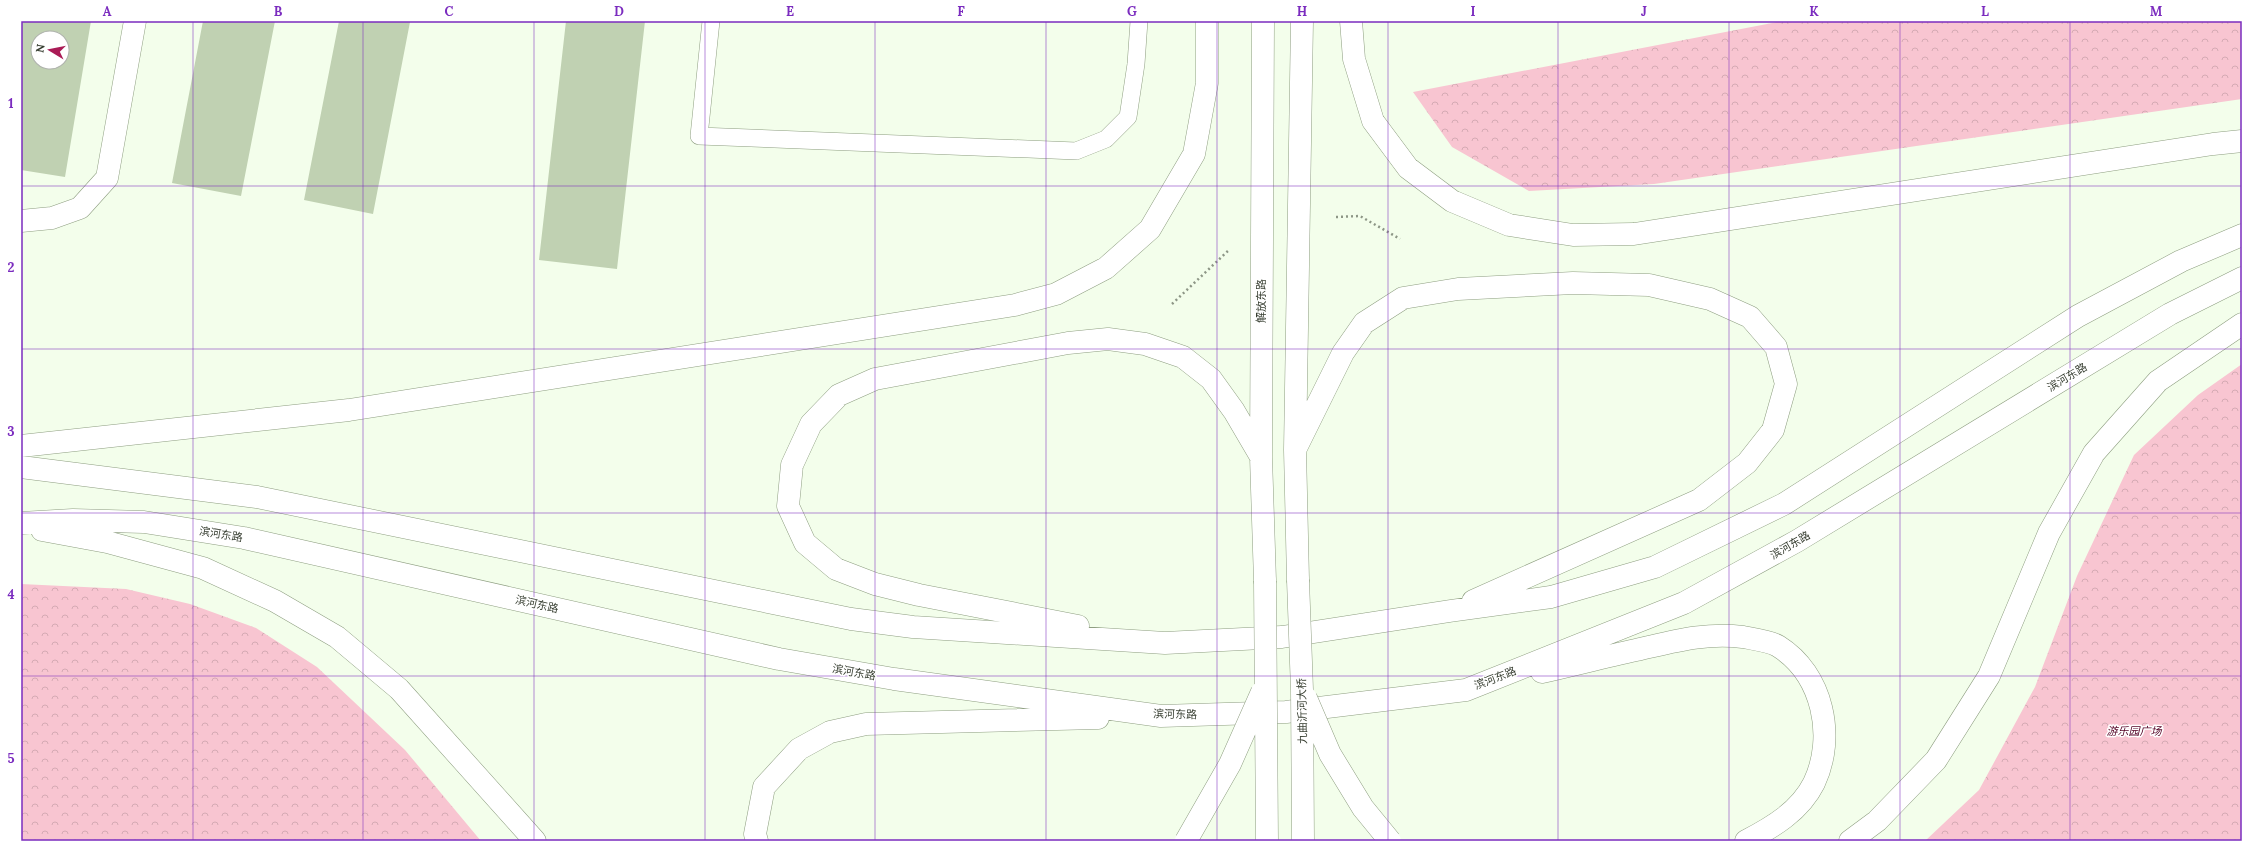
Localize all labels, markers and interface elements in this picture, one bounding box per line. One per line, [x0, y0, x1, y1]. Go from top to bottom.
text: A [103, 3, 112, 20]
text: B [274, 3, 283, 20]
text: C [445, 3, 454, 20]
text: D [614, 3, 624, 20]
text: E [786, 3, 794, 20]
text: F [957, 3, 965, 20]
text: G [1127, 3, 1137, 20]
text: H [1297, 3, 1307, 20]
text: I [1470, 3, 1476, 20]
text: J [1641, 3, 1647, 20]
text: K [1809, 3, 1819, 20]
text: L [1981, 3, 1989, 20]
text: M [2150, 3, 2163, 20]
north arrow [30, 30, 70, 70]
text: N [33, 42, 48, 54]
text: 1 [8, 95, 14, 112]
text: 2 [8, 259, 15, 276]
street label: 解放东路 [1254, 279, 1268, 323]
street label: 滨河东路 [2045, 360, 2089, 394]
text: 3 [7, 423, 15, 440]
street label: 滨河东路 [198, 524, 244, 544]
street label: 滨河东路 [1767, 528, 1813, 562]
text: 4 [7, 586, 15, 603]
street label: 滨河东路 [514, 592, 560, 616]
street label: 滨河东路 [831, 661, 877, 683]
street label: 滨河东路 [1472, 664, 1518, 692]
street label: 九曲沂河大桥 [1294, 678, 1310, 744]
street label: 滨河东路 [1153, 707, 1197, 721]
park label: 游乐园广场 [2107, 724, 2162, 738]
text: 5 [7, 750, 15, 767]

